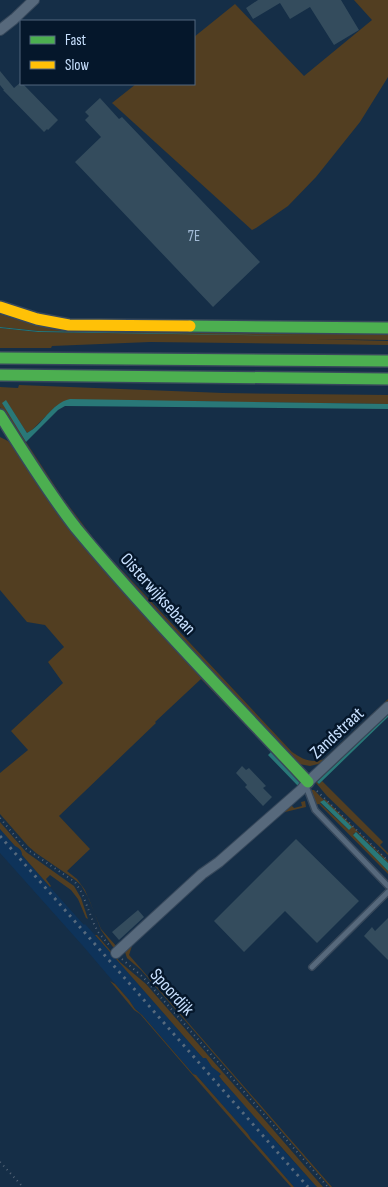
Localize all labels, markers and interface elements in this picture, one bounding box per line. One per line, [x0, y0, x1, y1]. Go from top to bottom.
legend [20, 20, 195, 85]
text: Fast [65, 31, 87, 50]
text: Slow [65, 56, 89, 75]
house number: 7E [188, 227, 200, 246]
street label: Oisterwijksebaan [116, 549, 200, 639]
street label: Zandstraat [306, 703, 369, 763]
street label: Spoordijk [145, 964, 199, 1020]

